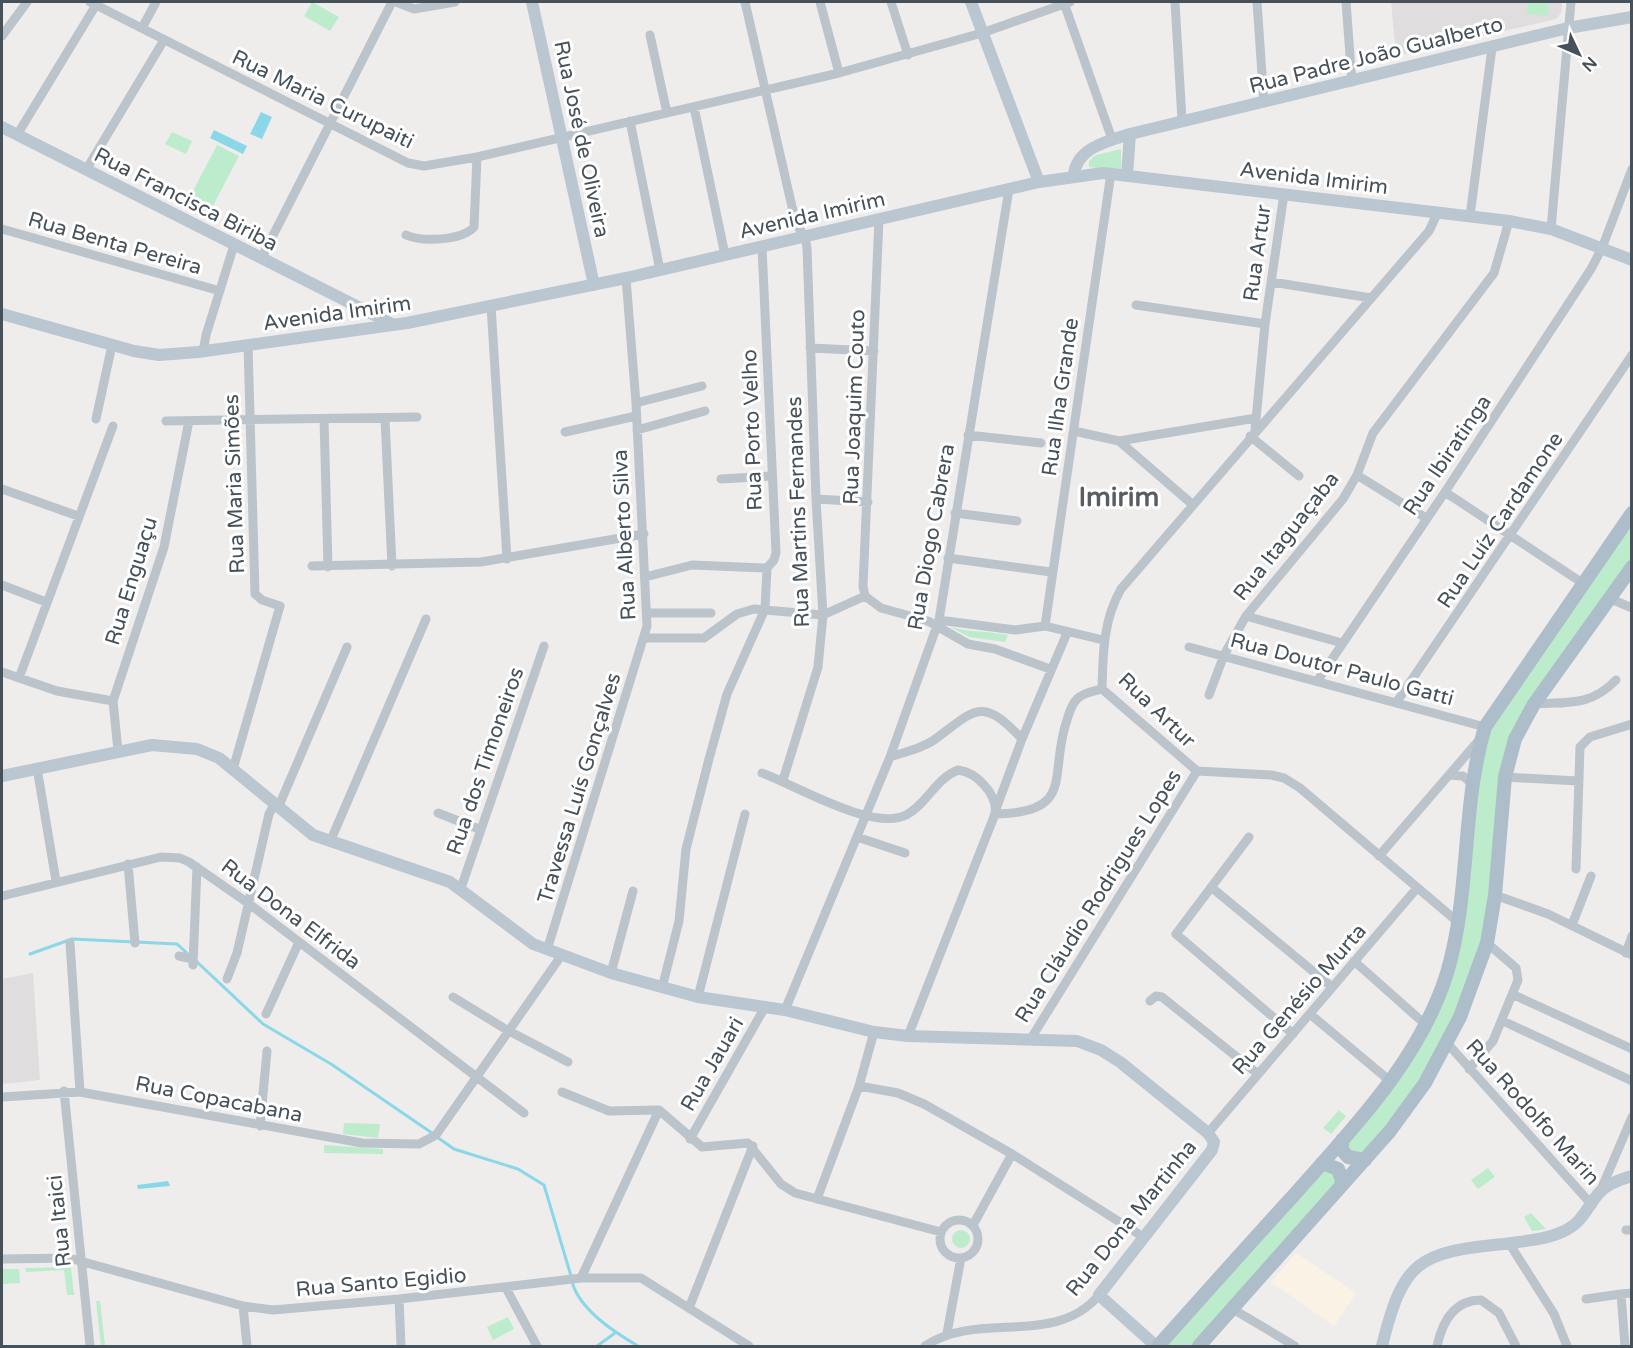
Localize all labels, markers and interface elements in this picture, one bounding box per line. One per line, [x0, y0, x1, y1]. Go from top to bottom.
street label: Rua Padre João Gualberto [1247, 12, 1506, 99]
north arrow [1549, 24, 1609, 84]
street label: Rua José de Oliveira [548, 38, 615, 240]
street label: Rua Maria Curupaiti [228, 45, 418, 154]
text: N [1577, 52, 1601, 75]
street label: Rua Francisca Biriba [90, 142, 282, 257]
street label: Avenida Imirim [1238, 157, 1389, 200]
street label: Avenida Imirim [737, 187, 888, 244]
street label: Rua Artur [1238, 203, 1277, 303]
street label: Rua Benta Pereira [25, 207, 205, 280]
street label: Avenida Imirim [261, 291, 413, 336]
street label: Rua Joaquim Couto [839, 309, 870, 505]
street label: Rua Ilha Grande [1037, 316, 1084, 478]
street label: Rua Porto Velho [737, 349, 768, 511]
street label: Rua Ibiratinga [1398, 390, 1497, 520]
street label: Rua Maria Simões [219, 394, 250, 574]
street label: Rua Martins Fernandes [782, 396, 815, 628]
street label: Rua Luíz Cardamone [1432, 427, 1569, 613]
street label: Rua Diogo Cabrera [903, 442, 960, 632]
street label: Rua Alberto Silva [608, 449, 641, 621]
street label: Rua Itaguaçaba [1228, 467, 1344, 606]
district label: Imirim [1079, 481, 1159, 514]
street label: Rua Enguaçu [100, 514, 163, 648]
street label: Rua Doutor Paulo Gatti [1227, 628, 1456, 711]
street label: Rua dos Timoneiros [442, 664, 529, 858]
street label: Rua Artur [1113, 668, 1200, 753]
street label: Travessa Luís Gonçalves [532, 670, 626, 906]
street label: Rua Cláudio Rodrigues Lopes [1010, 765, 1187, 1027]
street label: Rua Dona Elfrida [216, 854, 365, 975]
street label: Rua Genésio Murta [1227, 919, 1372, 1080]
street label: Rua Jauari [676, 1013, 749, 1116]
street label: Rua Rodolfo Marin [1461, 1034, 1605, 1190]
street label: Rua Copacabana [133, 1071, 305, 1128]
street label: Rua Dona Martinha [1061, 1135, 1202, 1302]
street label: Rua Itaici [42, 1174, 77, 1268]
street label: Rua Santo Egidio [295, 1263, 467, 1302]

